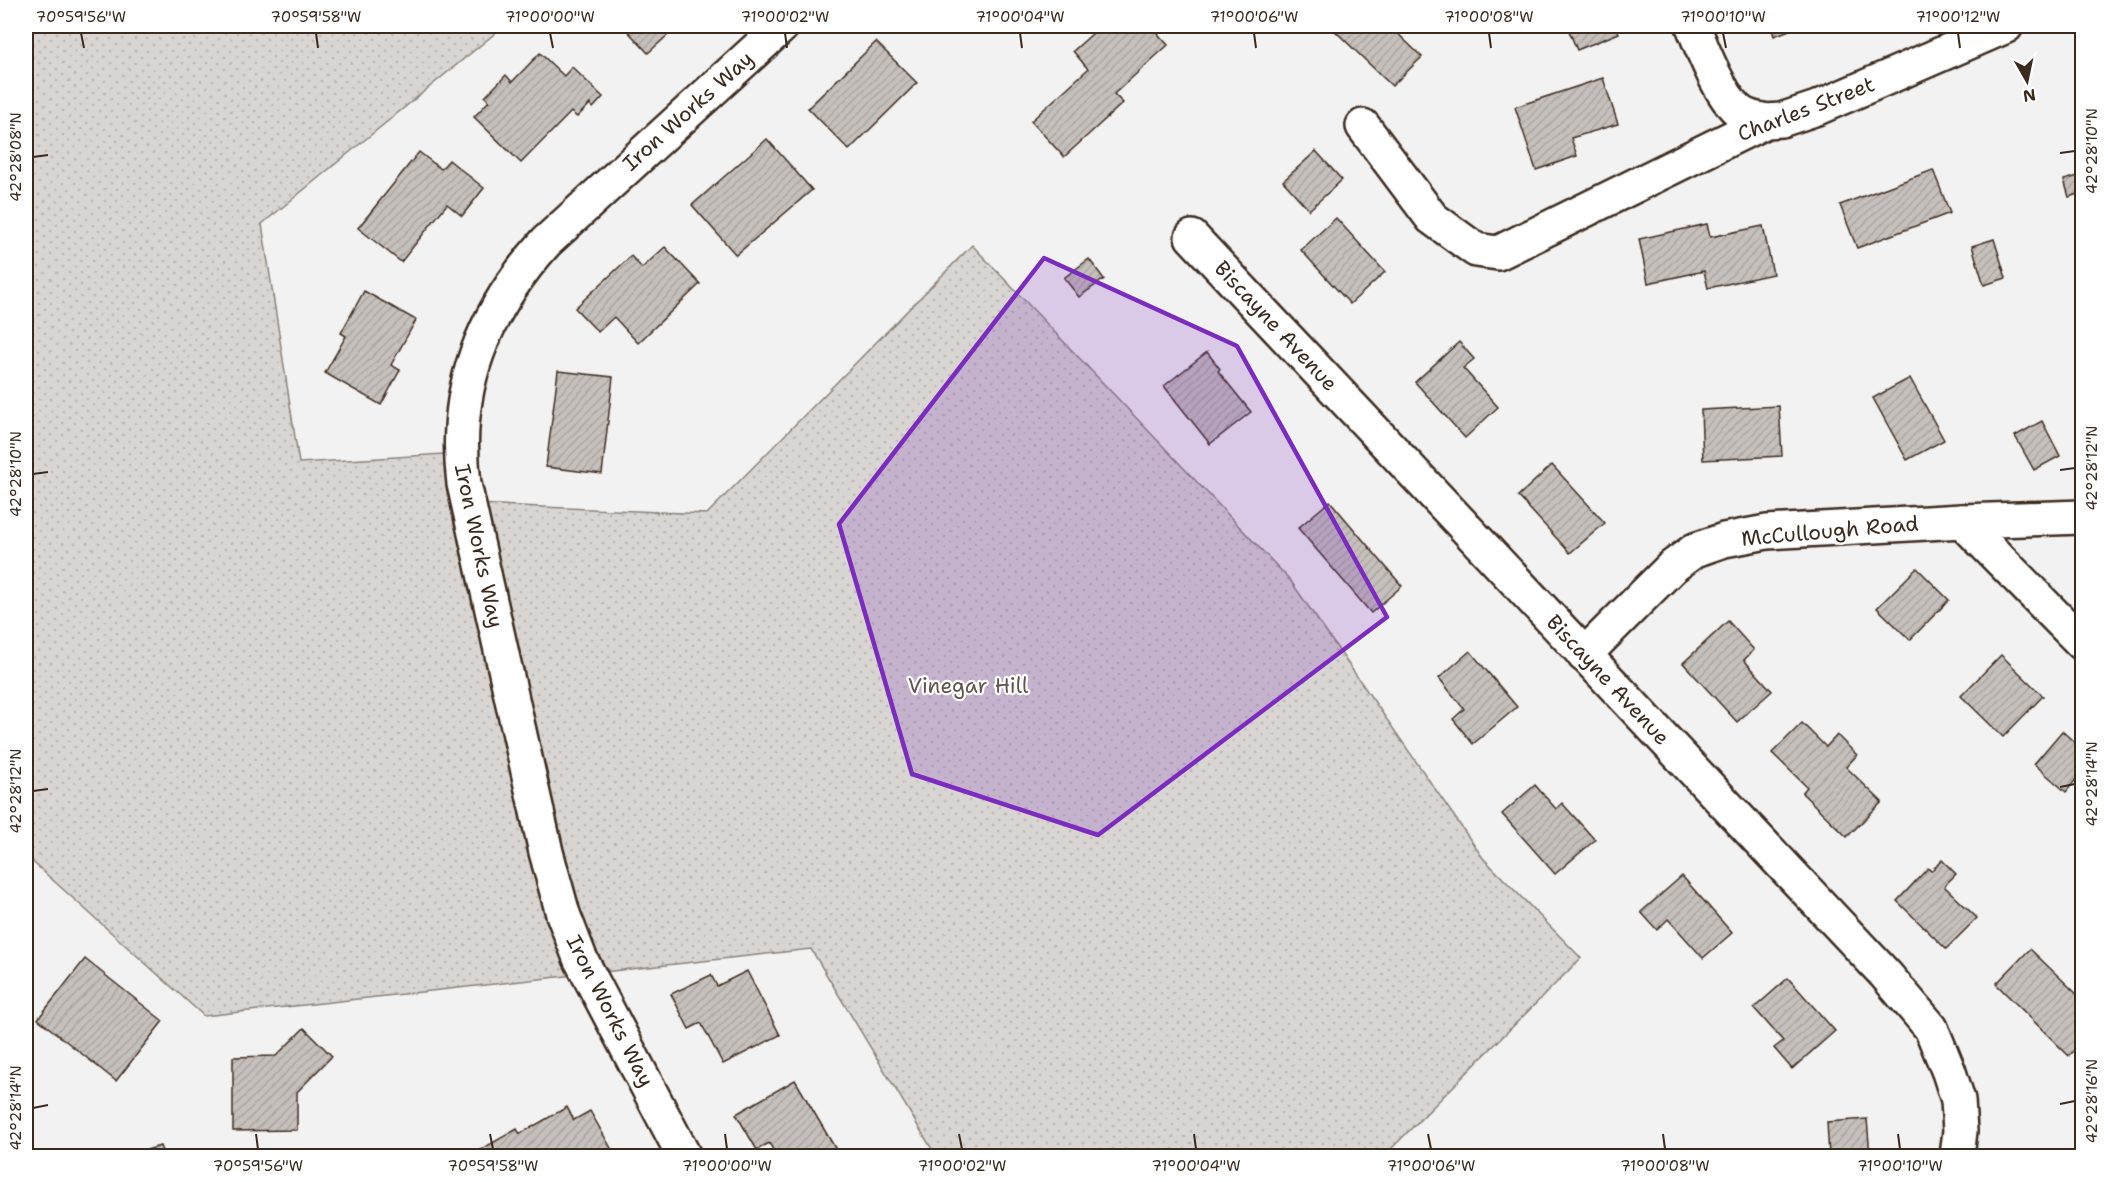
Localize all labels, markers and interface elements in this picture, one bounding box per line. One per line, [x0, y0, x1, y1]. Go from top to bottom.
text: 70°59'56"W [36, 7, 126, 27]
text: 70°59'58"W [271, 7, 361, 27]
text: 71°00'00"W [505, 7, 595, 27]
text: 71°00'02"W [741, 7, 829, 27]
text: 71°00'04"W [975, 7, 1065, 27]
text: 71°00'06"W [1210, 7, 1298, 27]
text: 71°00'08"W [1444, 7, 1534, 27]
text: 71°00'10"W [1680, 7, 1766, 27]
text: 71°00'12"W [1915, 7, 2001, 27]
street label: Iron Works Way [617, 45, 759, 177]
north arrow [1997, 51, 2057, 111]
street label: Charles Street [1733, 70, 1879, 148]
text: N [2021, 84, 2037, 107]
text: 42°28'10"N [2082, 108, 2102, 194]
text: 42°28'08"N [6, 112, 26, 202]
street label: Biscayne Avenue [1208, 255, 1344, 397]
text: 42°28'12"N [2082, 425, 2102, 511]
text: 42°28'10"N [6, 431, 26, 517]
street label: Iron Works Way [448, 462, 510, 630]
street label: McCullough Road [1740, 509, 1920, 553]
street label: Biscayne Avenue [1540, 609, 1676, 751]
park label: Vinegar Hill [908, 672, 1029, 700]
text: 42°28'14"N [2082, 741, 2102, 827]
text: 42°28'12"N [6, 748, 26, 834]
street label: Iron Works Way [560, 930, 660, 1092]
text: 42°28'16"N [2082, 1059, 2102, 1143]
text: 42°28'14"N [6, 1065, 26, 1151]
text: 70°59'56"W [213, 1156, 303, 1176]
text: 70°59'58"W [448, 1156, 538, 1176]
text: 71°00'00"W [682, 1156, 772, 1176]
text: 71°00'02"W [918, 1156, 1006, 1176]
text: 71°00'04"W [1151, 1156, 1241, 1176]
text: 71°00'06"W [1387, 1156, 1475, 1176]
text: 71°00'08"W [1620, 1156, 1710, 1176]
text: 71°00'10"W [1857, 1156, 1943, 1176]

